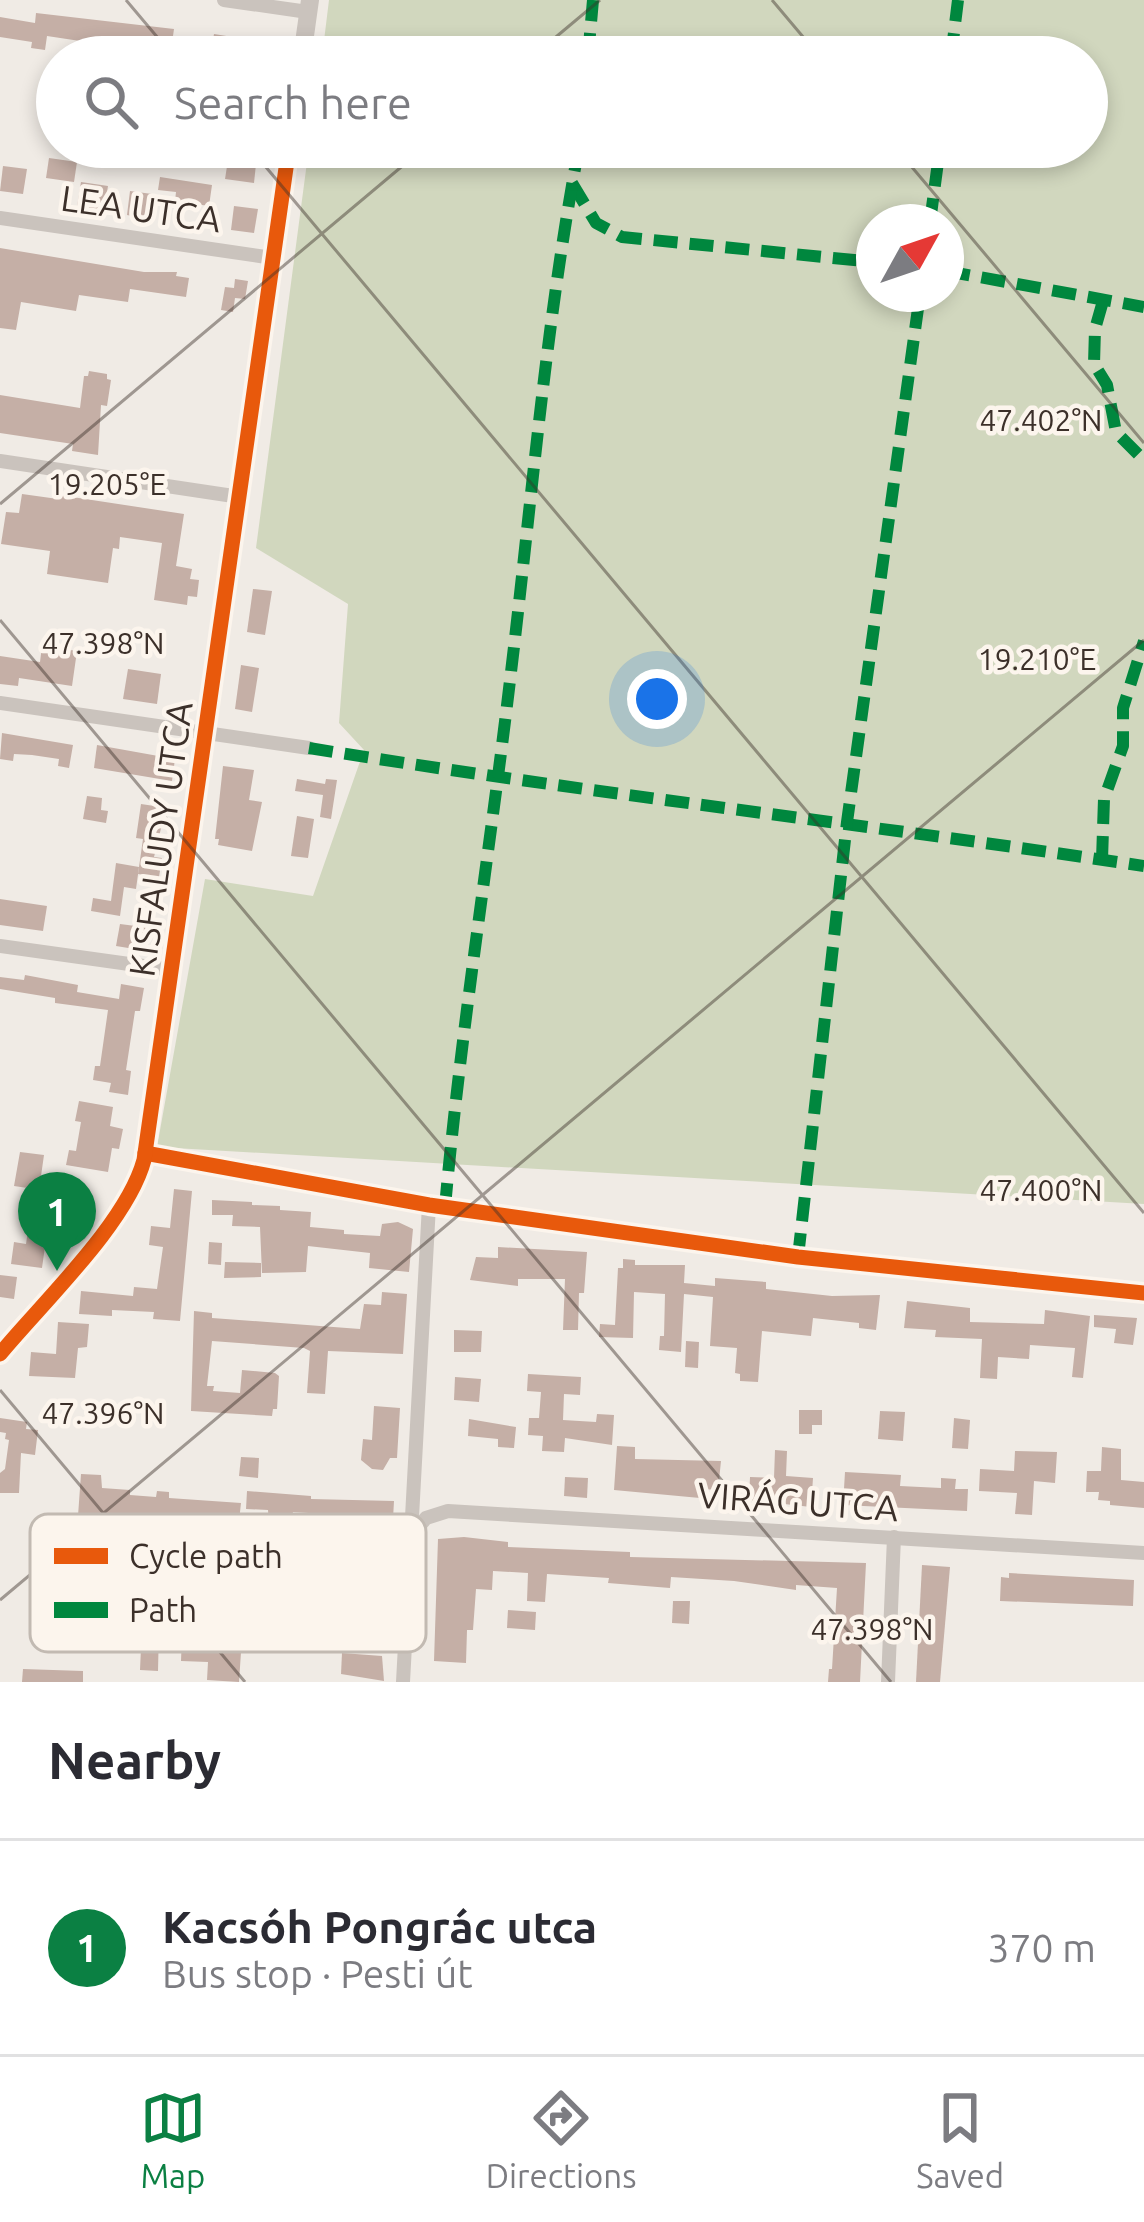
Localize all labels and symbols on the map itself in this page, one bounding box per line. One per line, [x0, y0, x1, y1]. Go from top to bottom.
street label: LEA UTCA [58, 176, 224, 240]
north arrow [856, 204, 964, 312]
text: 47.402°N [979, 403, 1103, 437]
text: 19.205°E [48, 467, 166, 501]
text: 47.398°N [41, 626, 165, 660]
text: 19.210°E [978, 642, 1096, 676]
your location [627, 669, 687, 729]
street label: KISFALUDY UTCA [120, 698, 200, 979]
pin: 1 [18, 1172, 96, 1271]
text: 47.400°N [979, 1173, 1103, 1207]
text: 47.396°N [41, 1396, 165, 1430]
street label: VIRÁG UTCA [696, 1474, 900, 1529]
legend [30, 1514, 426, 1652]
text: Cycle path [129, 1537, 283, 1574]
text: Path [129, 1591, 197, 1628]
text: 47.398°N [810, 1612, 934, 1646]

